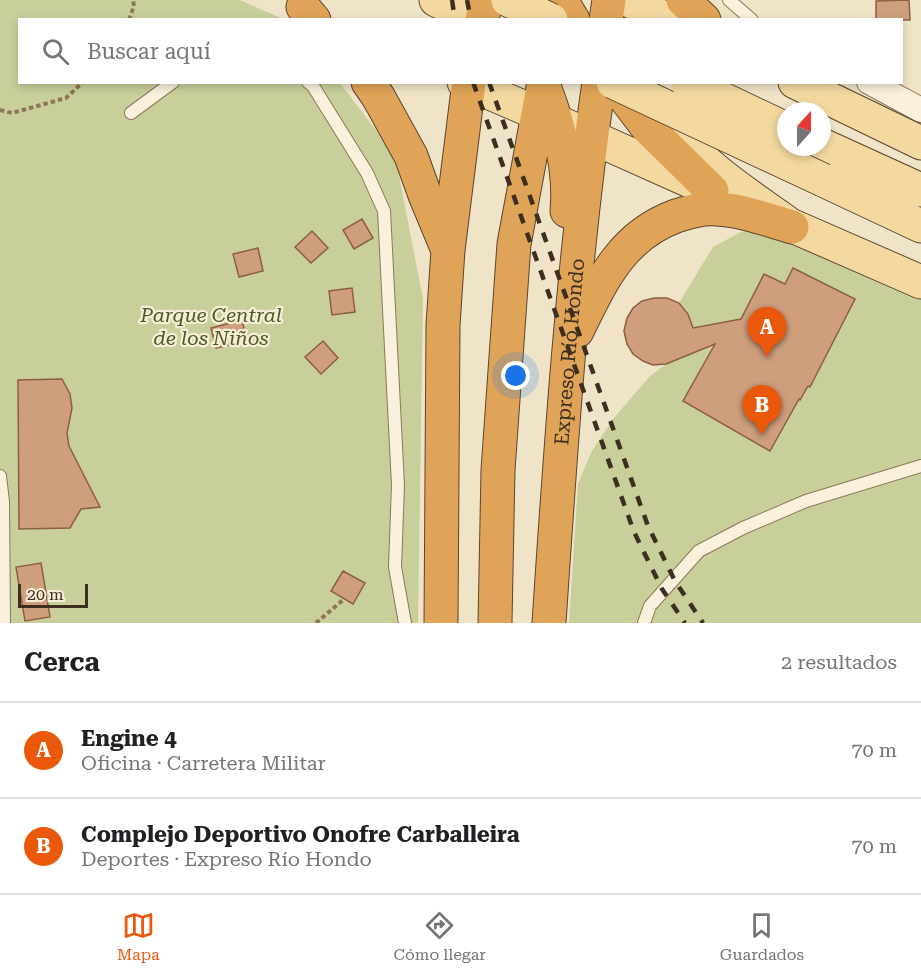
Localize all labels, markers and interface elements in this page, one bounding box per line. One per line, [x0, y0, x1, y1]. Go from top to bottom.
search box [18, 18, 903, 84]
icon: search [39, 35, 72, 68]
text: Buscar aquí [87, 39, 211, 64]
north arrow [777, 102, 831, 156]
street label: Expreso Río Hondo [549, 257, 589, 446]
park label: Parque Central de los Niños [139, 303, 282, 350]
pin: A [748, 308, 786, 357]
your location [501, 361, 530, 390]
pin: B [742, 386, 782, 435]
scale bar [18, 581, 88, 608]
text: 20 m [27, 585, 64, 604]
text: Cerca [24, 647, 100, 677]
text: 2 resultados [781, 650, 897, 674]
text: Engine 4 [81, 726, 177, 751]
text: A [36, 738, 51, 762]
text: 70 m [851, 738, 897, 762]
text: Oficina · Carretera Militar [81, 751, 326, 775]
text: Complejo Deportivo Onofre Carballeira [81, 822, 520, 847]
text: B [36, 834, 51, 858]
text: 70 m [851, 834, 897, 858]
text: Deportes · Expreso Río Hondo [81, 847, 372, 871]
tab: Mapa [117, 909, 160, 964]
tab: Cómo llegar [393, 909, 486, 964]
tab: Guardados [720, 909, 804, 964]

